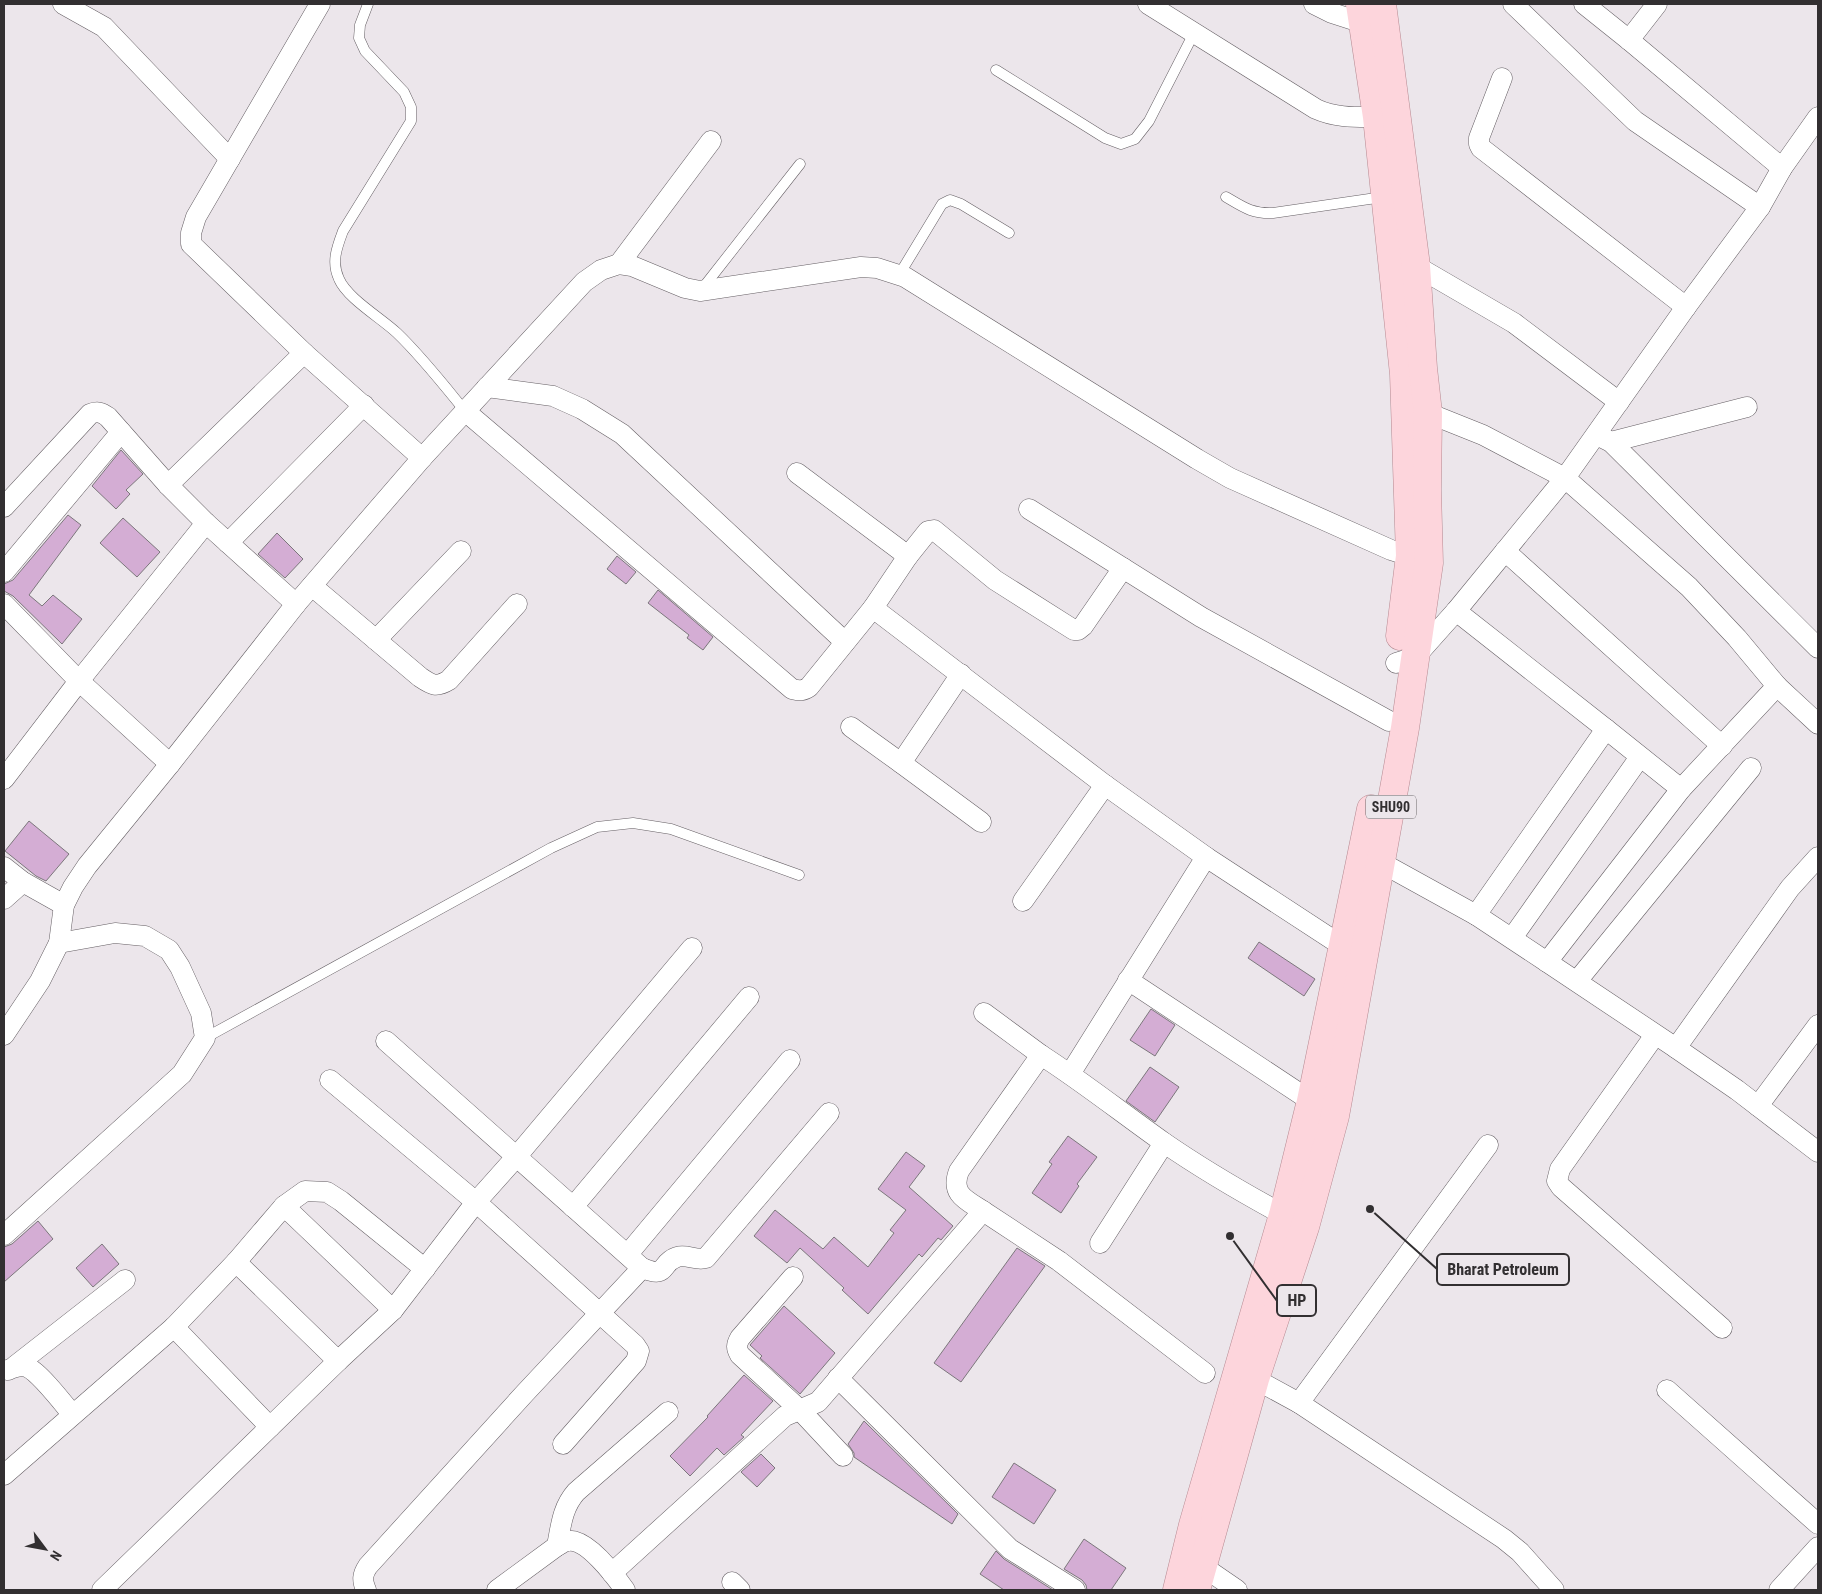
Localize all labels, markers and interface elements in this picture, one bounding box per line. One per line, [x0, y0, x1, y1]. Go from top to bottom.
road number: SHU90 [1366, 796, 1416, 819]
callout: Bharat Petroleum [1437, 1254, 1569, 1285]
text: Bharat Petroleum [1447, 1260, 1559, 1279]
callout: HP [1277, 1285, 1316, 1316]
text: HP [1288, 1291, 1306, 1310]
north arrow [20, 1524, 70, 1574]
text: N [47, 1548, 65, 1564]

